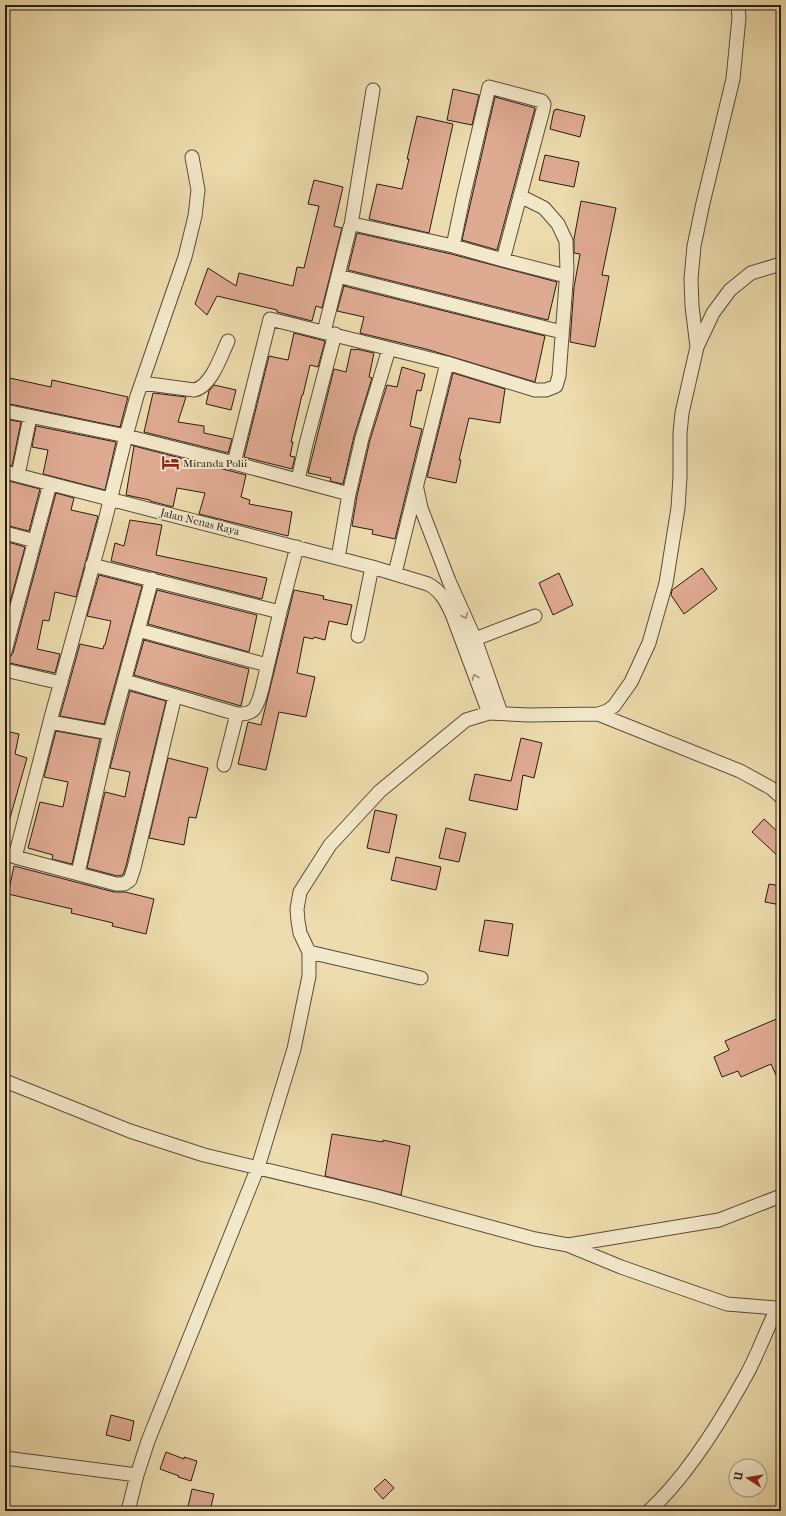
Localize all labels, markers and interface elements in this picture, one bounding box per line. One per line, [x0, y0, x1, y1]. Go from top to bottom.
hotel icon: Miranda Polii [160, 453, 180, 473]
place label: Miranda Polii [183, 457, 248, 470]
street label: Jalan Nenas Raya [158, 506, 242, 538]
one-way arrow [460, 612, 468, 620]
one-way arrow [472, 673, 480, 680]
north arrow [728, 1458, 768, 1498]
text: U [731, 1470, 746, 1483]

